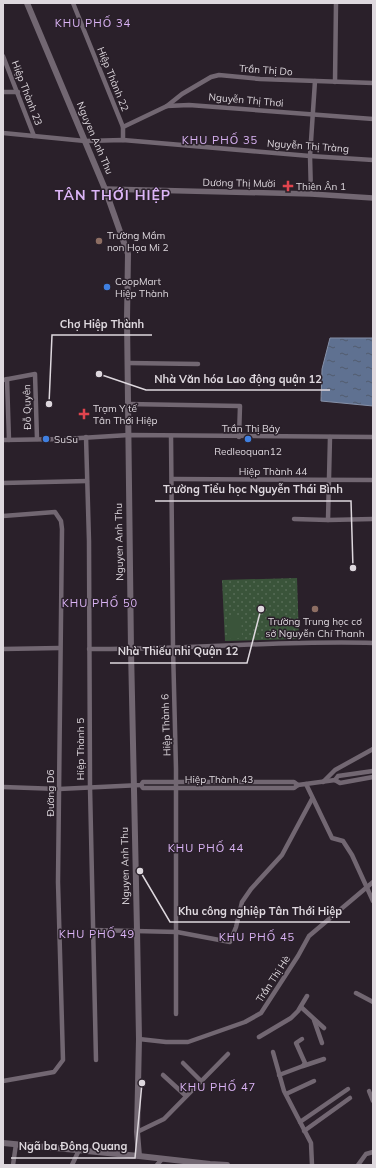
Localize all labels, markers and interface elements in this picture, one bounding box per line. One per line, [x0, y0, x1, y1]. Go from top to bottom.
district label: KHU PHỐ 34 [55, 15, 131, 30]
street label: Hiệp Thành 22 [94, 45, 132, 113]
street label: Hiệp Thành 23 [9, 59, 45, 127]
street label: Trần Thị Do [239, 62, 293, 78]
street label: Nguyễn Thị Thơi [208, 90, 284, 110]
street label: Nguyen Anh Thu [74, 100, 116, 176]
district label: KHU PHỐ 35 [182, 132, 258, 147]
street label: Nguyễn Thị Tràng [267, 137, 349, 155]
street label: Dương Thị Mười [203, 176, 275, 190]
place label: Thiên Ân 1 [296, 180, 346, 193]
marker: Thiên Ân 1 [283, 181, 293, 191]
district label: TÂN THỚI HIỆP [55, 186, 171, 204]
place label: Trường Mầm non Họa Mi 2 [107, 229, 169, 254]
marker: Trường Mầm non Họa Mi 2 [94, 236, 104, 246]
place label: CoopMart Hiệp Thành [115, 275, 169, 300]
marker: CoopMart Hiệp Thành [102, 282, 112, 292]
callout: Chợ Hiệp Thành [52, 312, 152, 335]
text: Chợ Hiệp Thành [60, 317, 144, 331]
callout: Nhà Văn hóa Lao động quận 12 [146, 367, 330, 390]
text: Nhà Văn hóa Lao động quận 12 [154, 372, 322, 386]
street label: Đỗ Quyên [20, 384, 34, 430]
place label: Trạm Y tế Tân Thới Hiệp [93, 402, 158, 427]
marker: Trạm Y tế Tân Thới Hiệp [78, 408, 90, 420]
street label: Trần Thị Bảy [222, 422, 281, 435]
place label: SuSu [54, 433, 78, 446]
marker: SuSu [41, 434, 51, 444]
marker: Redleoquan12 [243, 434, 253, 444]
place label: Redleoquan12 [214, 445, 282, 458]
street label: Hiệp Thành 44 [239, 465, 307, 478]
callout: Trường Tiểu học Nguyễn Thái Bình [155, 478, 351, 501]
text: Trường Tiểu học Nguyễn Thái Bình [163, 482, 343, 496]
street label: Nguyen Anh Thu [112, 503, 126, 581]
district label: KHU PHỐ 50 [62, 595, 138, 610]
marker: Trường Trung học cơ sở Nguyễn Chí Thanh [310, 604, 320, 614]
place label: Trường Trung học cơ sở Nguyễn Chí Thanh [265, 615, 365, 640]
callout: Nhà Thiếu nhi Quận 12 [110, 640, 247, 663]
text: Nhà Thiếu nhi Quận 12 [118, 644, 239, 658]
street label: Hiệp Thành 6 [158, 694, 174, 756]
street label: Hiệp Thành 5 [74, 718, 87, 780]
street label: Đường D6 [44, 770, 57, 816]
street label: Hiệp Thành 43 [185, 773, 253, 786]
street label: Nguyen Anh Thu [118, 827, 132, 905]
district label: KHU PHỐ 44 [168, 840, 244, 855]
callout: Khu công nghiệp Tân Thới Hiệp [170, 899, 350, 922]
text: Khu công nghiệp Tân Thới Hiệp [178, 904, 342, 918]
district label: KHU PHỐ 49 [59, 926, 135, 941]
district label: KHU PHỐ 45 [219, 929, 295, 944]
street label: Trần Thị Hè [253, 953, 293, 1005]
district label: KHU PHỐ 47 [180, 1079, 256, 1094]
callout: Ngã ba Đông Quang [11, 1135, 135, 1158]
text: Ngã ba Đông Quang [19, 1139, 127, 1153]

